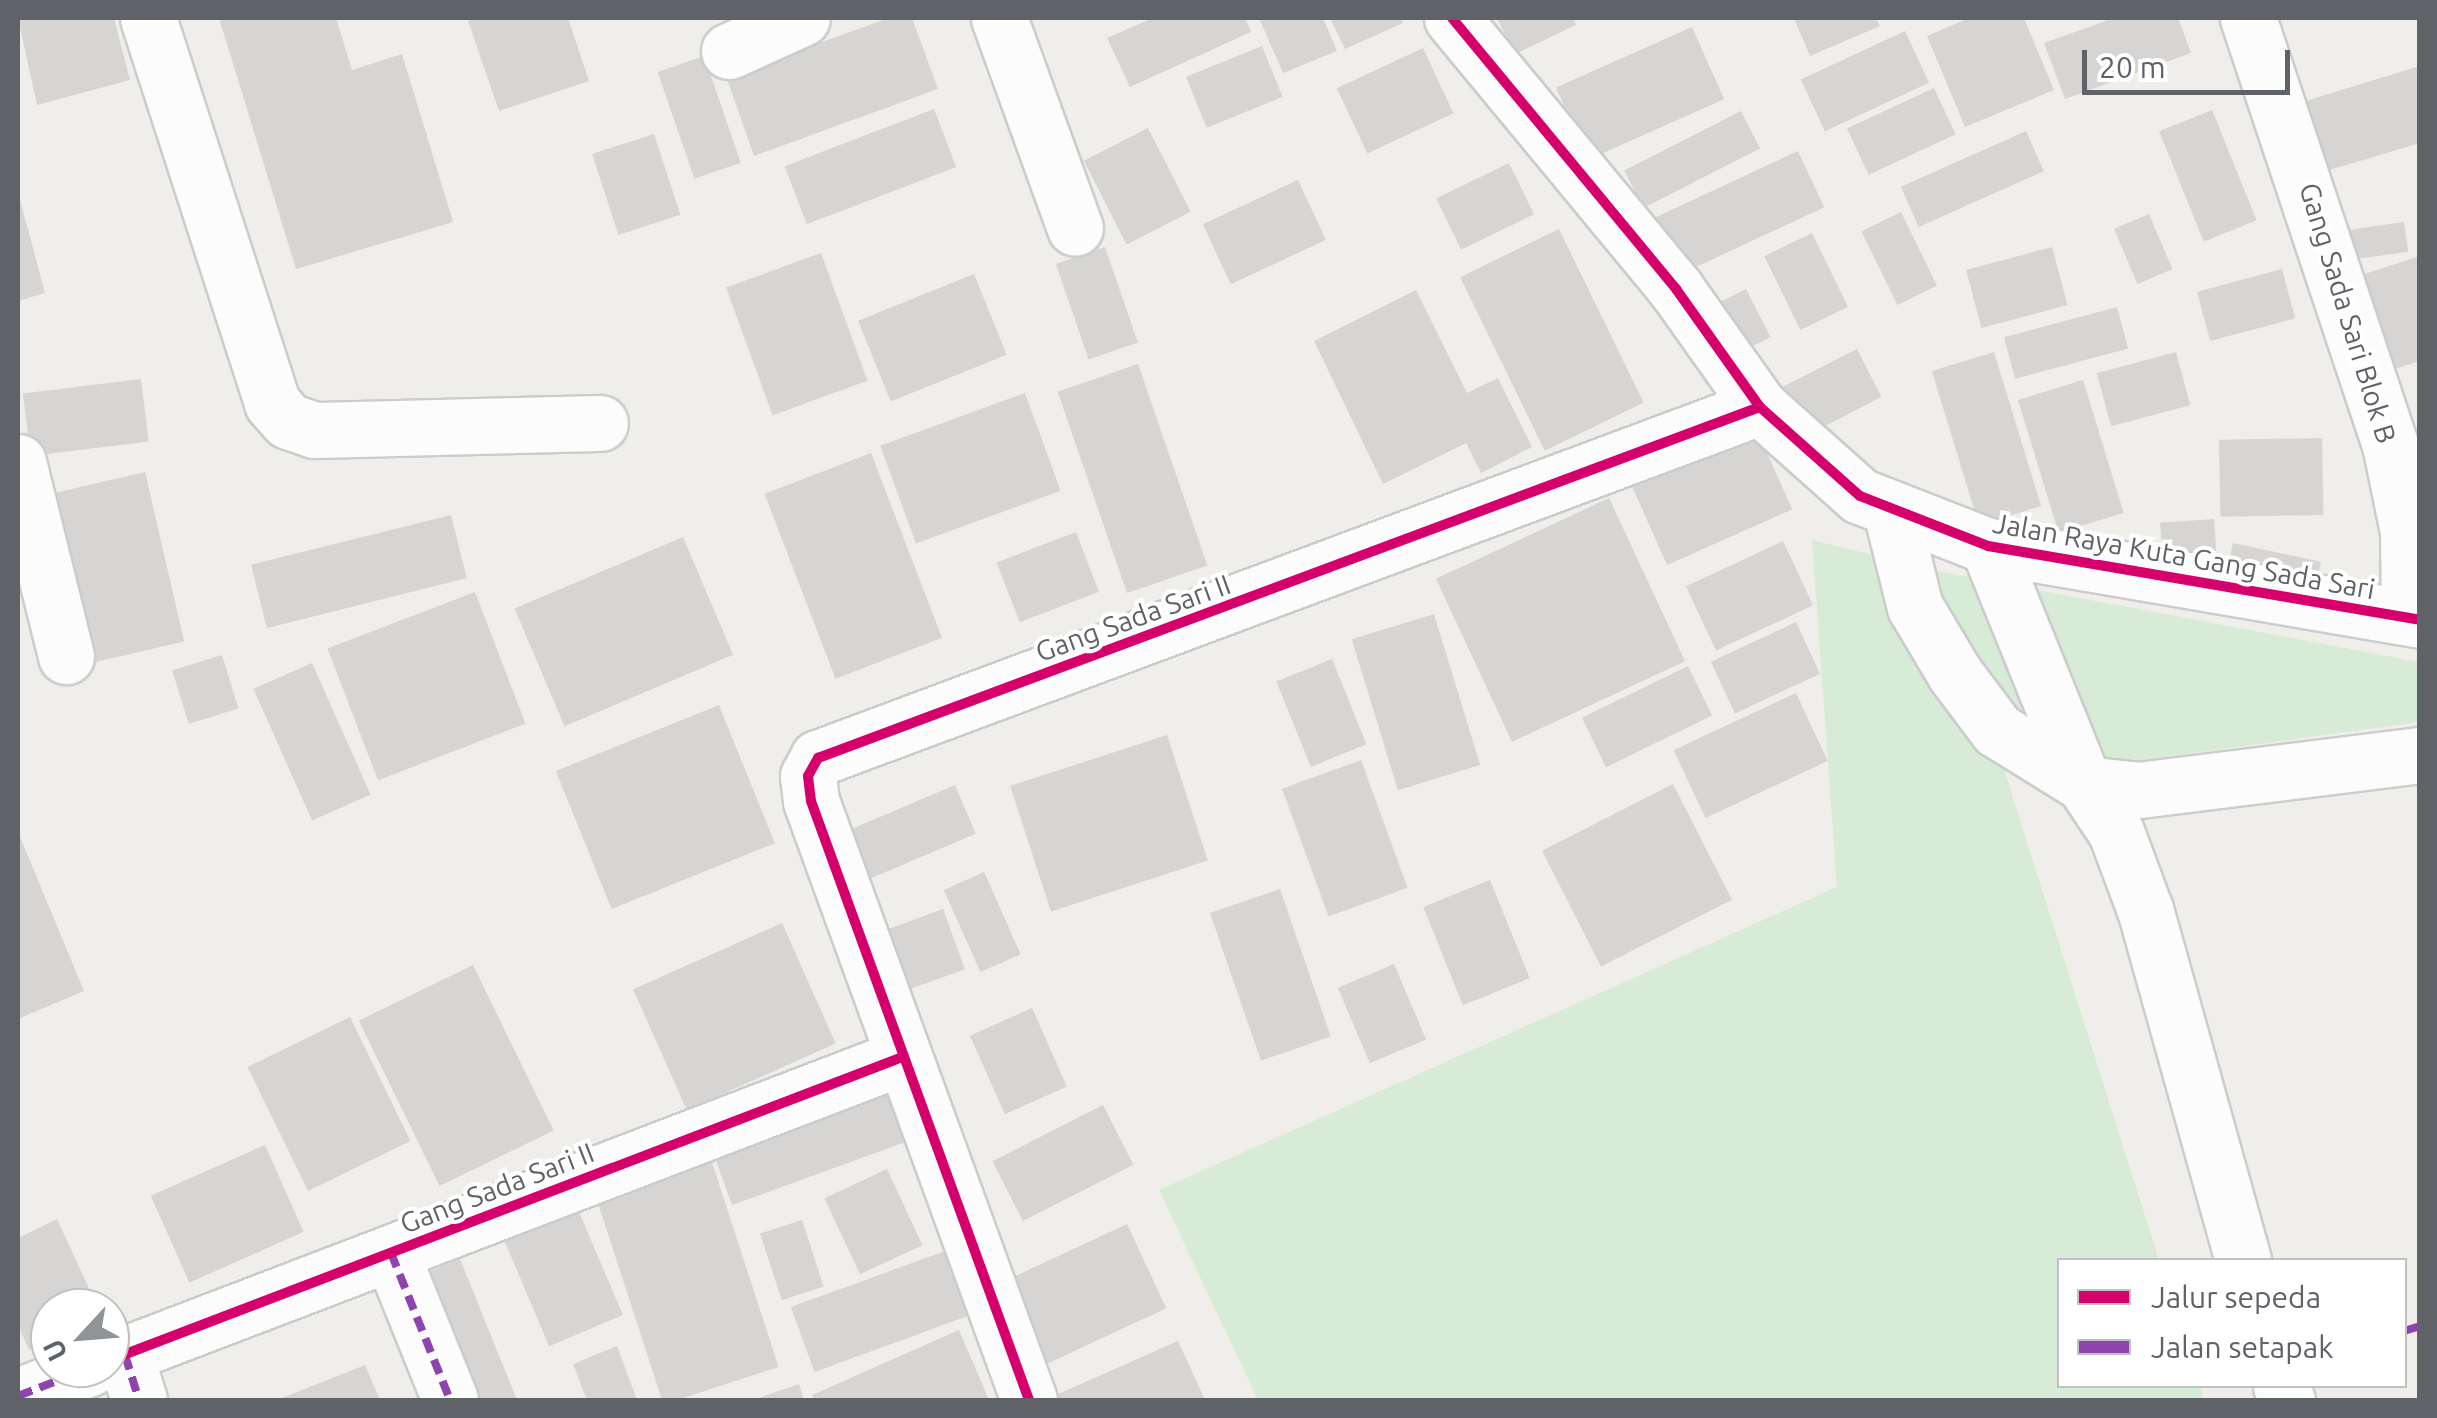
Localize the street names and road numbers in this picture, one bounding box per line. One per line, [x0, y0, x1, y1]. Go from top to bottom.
street label: Gang Sada Sari Blok B [2292, 179, 2404, 447]
street label: Jalan Raya Kuta Gang Sada Sari [1990, 506, 2378, 606]
street label: Gang Sada Sari II [1031, 567, 1235, 669]
street label: Gang Sada Sari II [395, 1136, 599, 1240]

